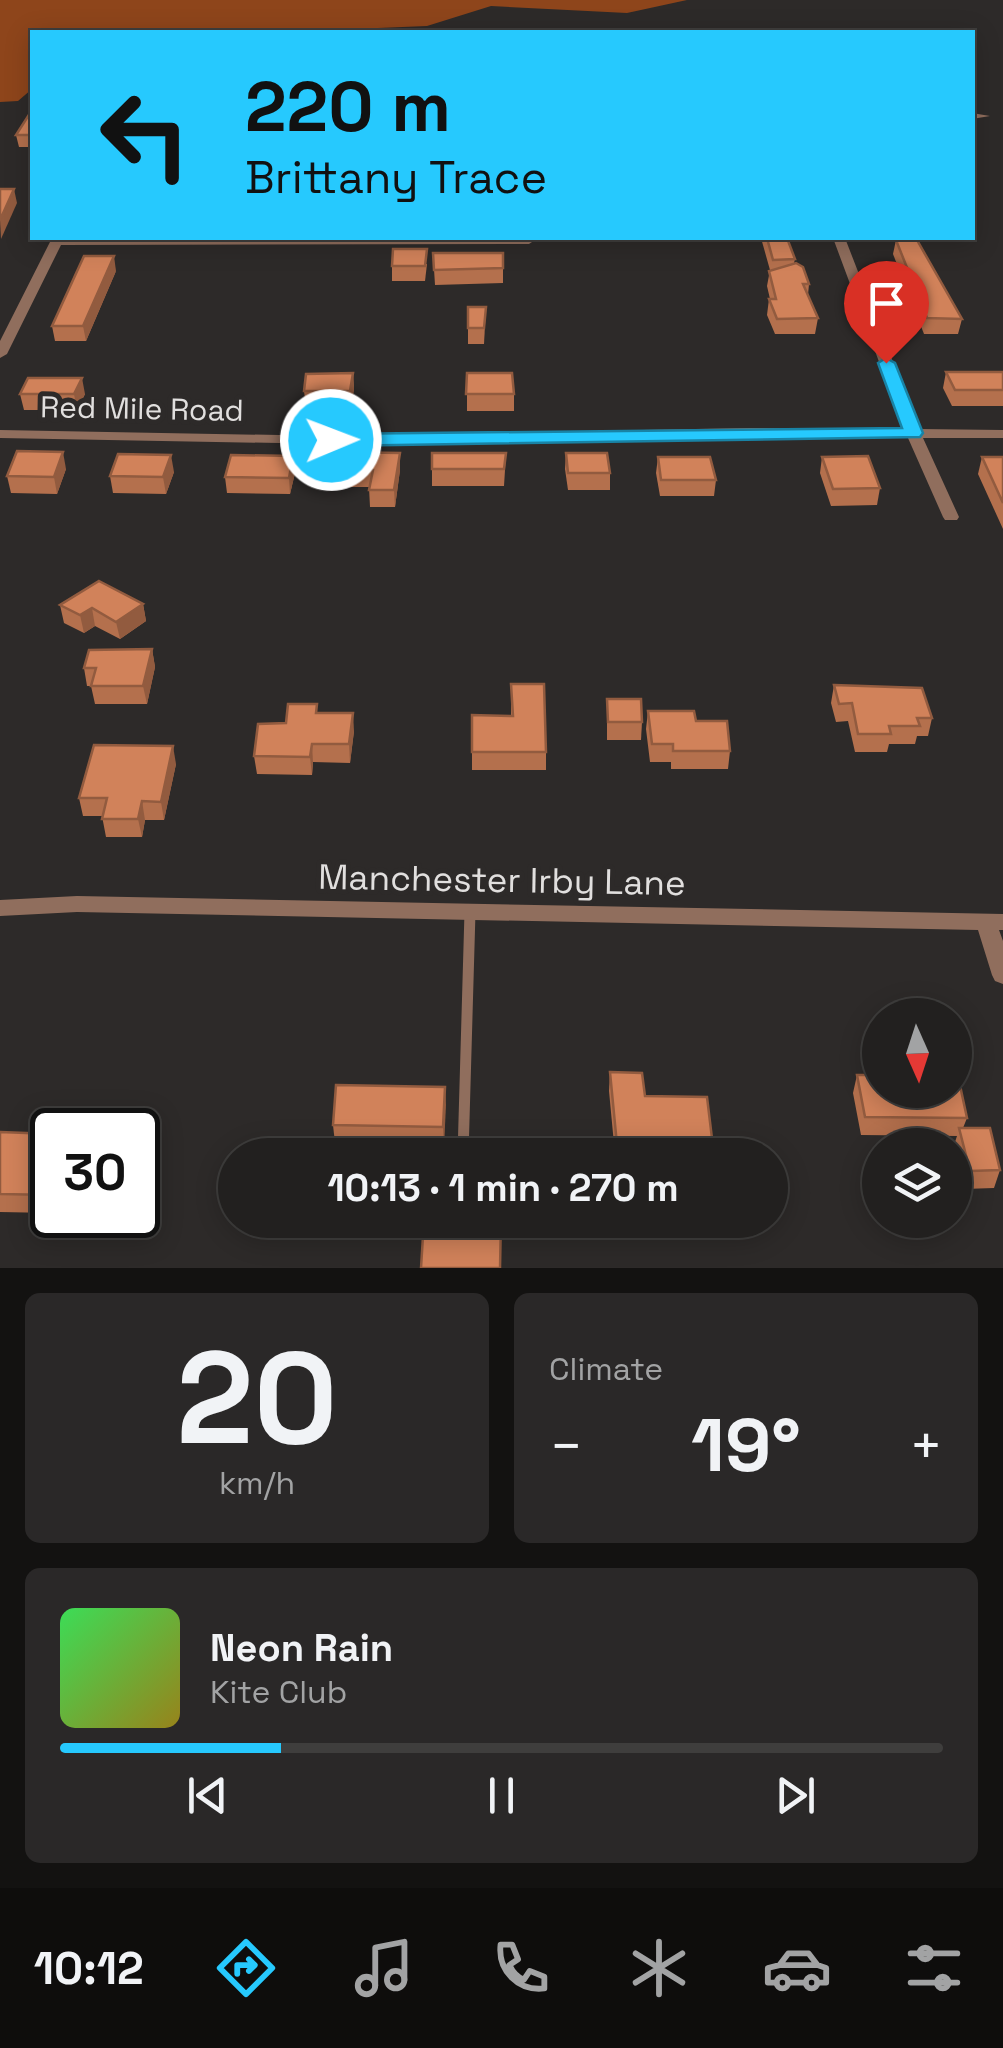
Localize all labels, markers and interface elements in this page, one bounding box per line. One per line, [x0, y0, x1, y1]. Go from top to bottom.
text: 220 m [245, 62, 451, 151]
icon: left [80, 70, 210, 200]
text: Brittany Trace [245, 149, 547, 206]
pin [844, 261, 929, 364]
icon: arrive [859, 276, 914, 331]
street label: Red Mile Road [40, 387, 244, 430]
position arrow [279, 388, 383, 492]
street label: Manchester Irby Lane [318, 855, 686, 905]
north arrow [862, 998, 972, 1108]
map controls [862, 998, 972, 1238]
speed limit sign: 30 [30, 1108, 160, 1238]
button: layers [862, 1128, 972, 1238]
text: 10:13 · 1 min · 270 m [327, 1164, 679, 1212]
text: 20 [176, 1315, 338, 1481]
text: Climate [549, 1349, 663, 1389]
text: 19° [691, 1397, 801, 1493]
text: − [549, 1411, 583, 1481]
text: + [909, 1411, 943, 1481]
text: km/h [219, 1463, 295, 1503]
text: Neon Rain [210, 1624, 393, 1672]
text: Kite Club [210, 1672, 347, 1712]
icon: previous [180, 1768, 235, 1823]
icon: pause [474, 1768, 529, 1823]
icon: next [768, 1768, 823, 1823]
icon: directions [211, 1933, 281, 2003]
icon: music [349, 1933, 419, 2003]
icon: phone [486, 1933, 556, 2003]
icon: climate [624, 1933, 694, 2003]
icon: car [762, 1933, 832, 2003]
icon: filters [899, 1933, 969, 2003]
text: 10:12 [34, 1940, 144, 1997]

